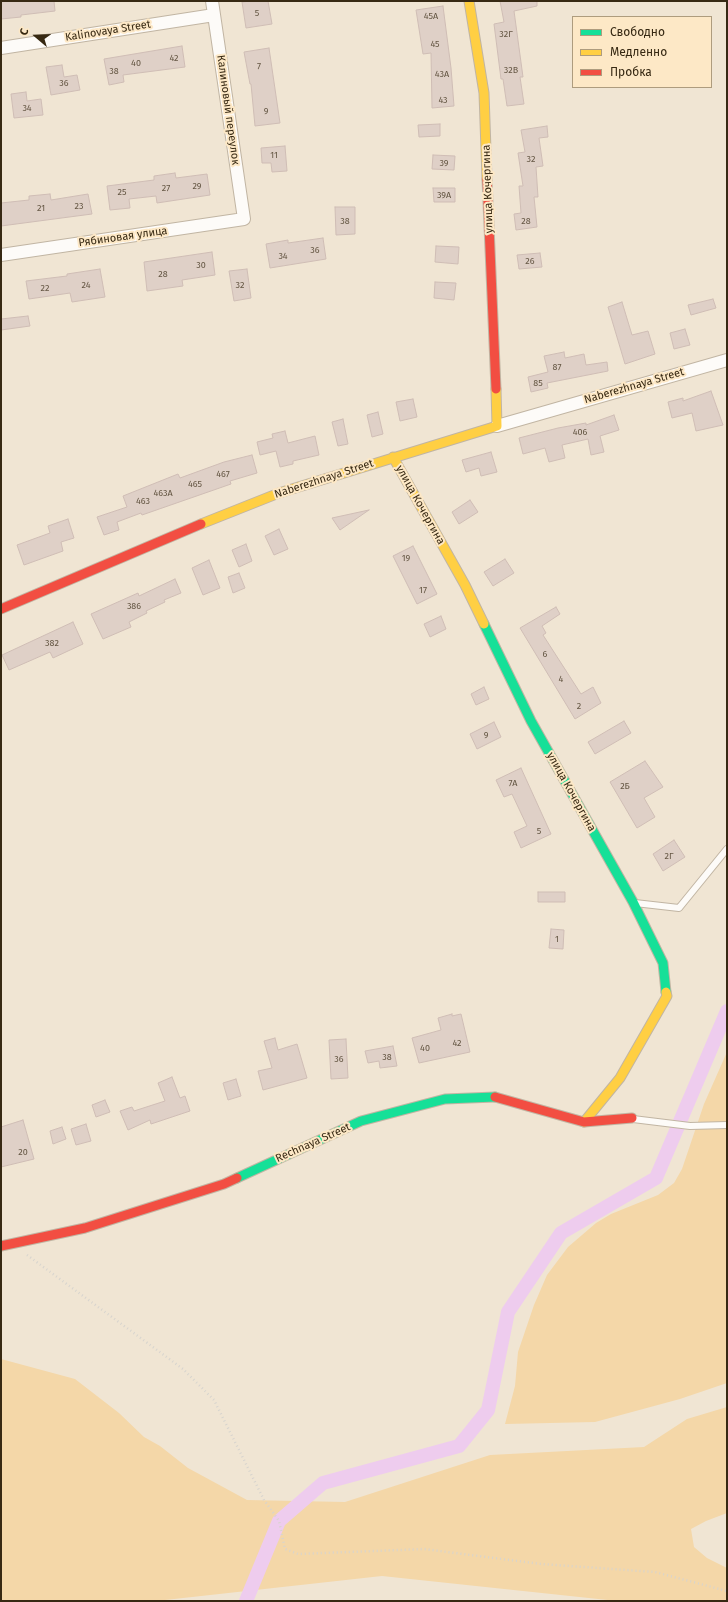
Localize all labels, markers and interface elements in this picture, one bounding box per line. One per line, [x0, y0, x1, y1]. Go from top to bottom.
house number: 5 [255, 8, 259, 18]
house number: 45А [424, 11, 438, 21]
north arrow [16, 16, 56, 56]
legend [572, 16, 712, 88]
street label: Kalinovaya Street [64, 18, 152, 44]
text: Свободно [610, 25, 665, 39]
text: С [17, 27, 31, 37]
house number: 32Г [499, 29, 513, 39]
house number: 45 [430, 39, 440, 49]
text: Медленно [610, 45, 667, 59]
house number: 42 [169, 53, 179, 63]
street label: Калиновый переулок [214, 54, 242, 166]
house number: 40 [131, 58, 141, 68]
house number: 7 [257, 61, 261, 71]
house number: 32В [504, 65, 518, 75]
text: Пробка [610, 65, 652, 79]
house number: 38 [109, 66, 119, 76]
house number: 43А [435, 69, 449, 79]
house number: 36 [59, 78, 69, 88]
house number: 43 [438, 95, 448, 105]
house number: 34 [22, 103, 32, 113]
house number: 9 [264, 106, 268, 116]
street label: улица Кочергина [480, 144, 496, 234]
house number: 11 [270, 150, 278, 160]
house number: 32 [527, 154, 535, 164]
house number: 39 [439, 158, 449, 168]
house number: 29 [192, 181, 202, 191]
house number: 27 [162, 183, 170, 193]
house number: 25 [118, 187, 126, 197]
house number: 39А [437, 190, 451, 200]
house number: 23 [75, 201, 83, 211]
house number: 21 [37, 203, 45, 213]
house number: 38 [340, 216, 350, 226]
house number: 28 [521, 216, 531, 226]
street label: Рябиновая улица [78, 224, 168, 250]
house number: 36 [310, 245, 320, 255]
house number: 34 [278, 251, 288, 261]
house number: 26 [525, 256, 535, 266]
house number: 30 [196, 260, 206, 270]
house number: 28 [158, 269, 168, 279]
house number: 24 [82, 280, 90, 290]
house number: 32 [236, 280, 244, 290]
house number: 22 [41, 283, 49, 293]
house number: 87 [553, 362, 561, 372]
street label: Naberezhnaya Street [583, 365, 685, 407]
house number: 85 [533, 378, 543, 388]
house number: 406 [573, 427, 587, 437]
street label: Naberezhnaya Street [273, 457, 375, 501]
street label: улица Кочергина [393, 463, 447, 547]
house number: 467 [216, 469, 230, 479]
house number: 465 [188, 479, 202, 489]
house number: 463А [153, 488, 173, 498]
house number: 463 [136, 496, 150, 506]
house number: 19 [402, 553, 410, 563]
house number: 17 [419, 585, 427, 595]
house number: 386 [127, 601, 141, 611]
house number: 382 [45, 638, 59, 648]
house number: 6 [543, 649, 547, 659]
house number: 4 [559, 674, 563, 684]
house number: 2 [577, 701, 581, 711]
house number: 9 [484, 730, 488, 740]
street label: улица Кочергина [544, 750, 598, 834]
house number: 7А [509, 778, 517, 788]
house number: 2Б [620, 781, 630, 791]
house number: 5 [537, 826, 541, 836]
house number: 2Г [664, 851, 674, 861]
house number: 1 [555, 934, 559, 944]
house number: 42 [452, 1038, 462, 1048]
house number: 40 [420, 1043, 430, 1053]
house number: 38 [382, 1052, 392, 1062]
house number: 36 [334, 1054, 344, 1064]
street label: Rechnaya Street [274, 1121, 352, 1165]
house number: 20 [18, 1147, 28, 1157]

